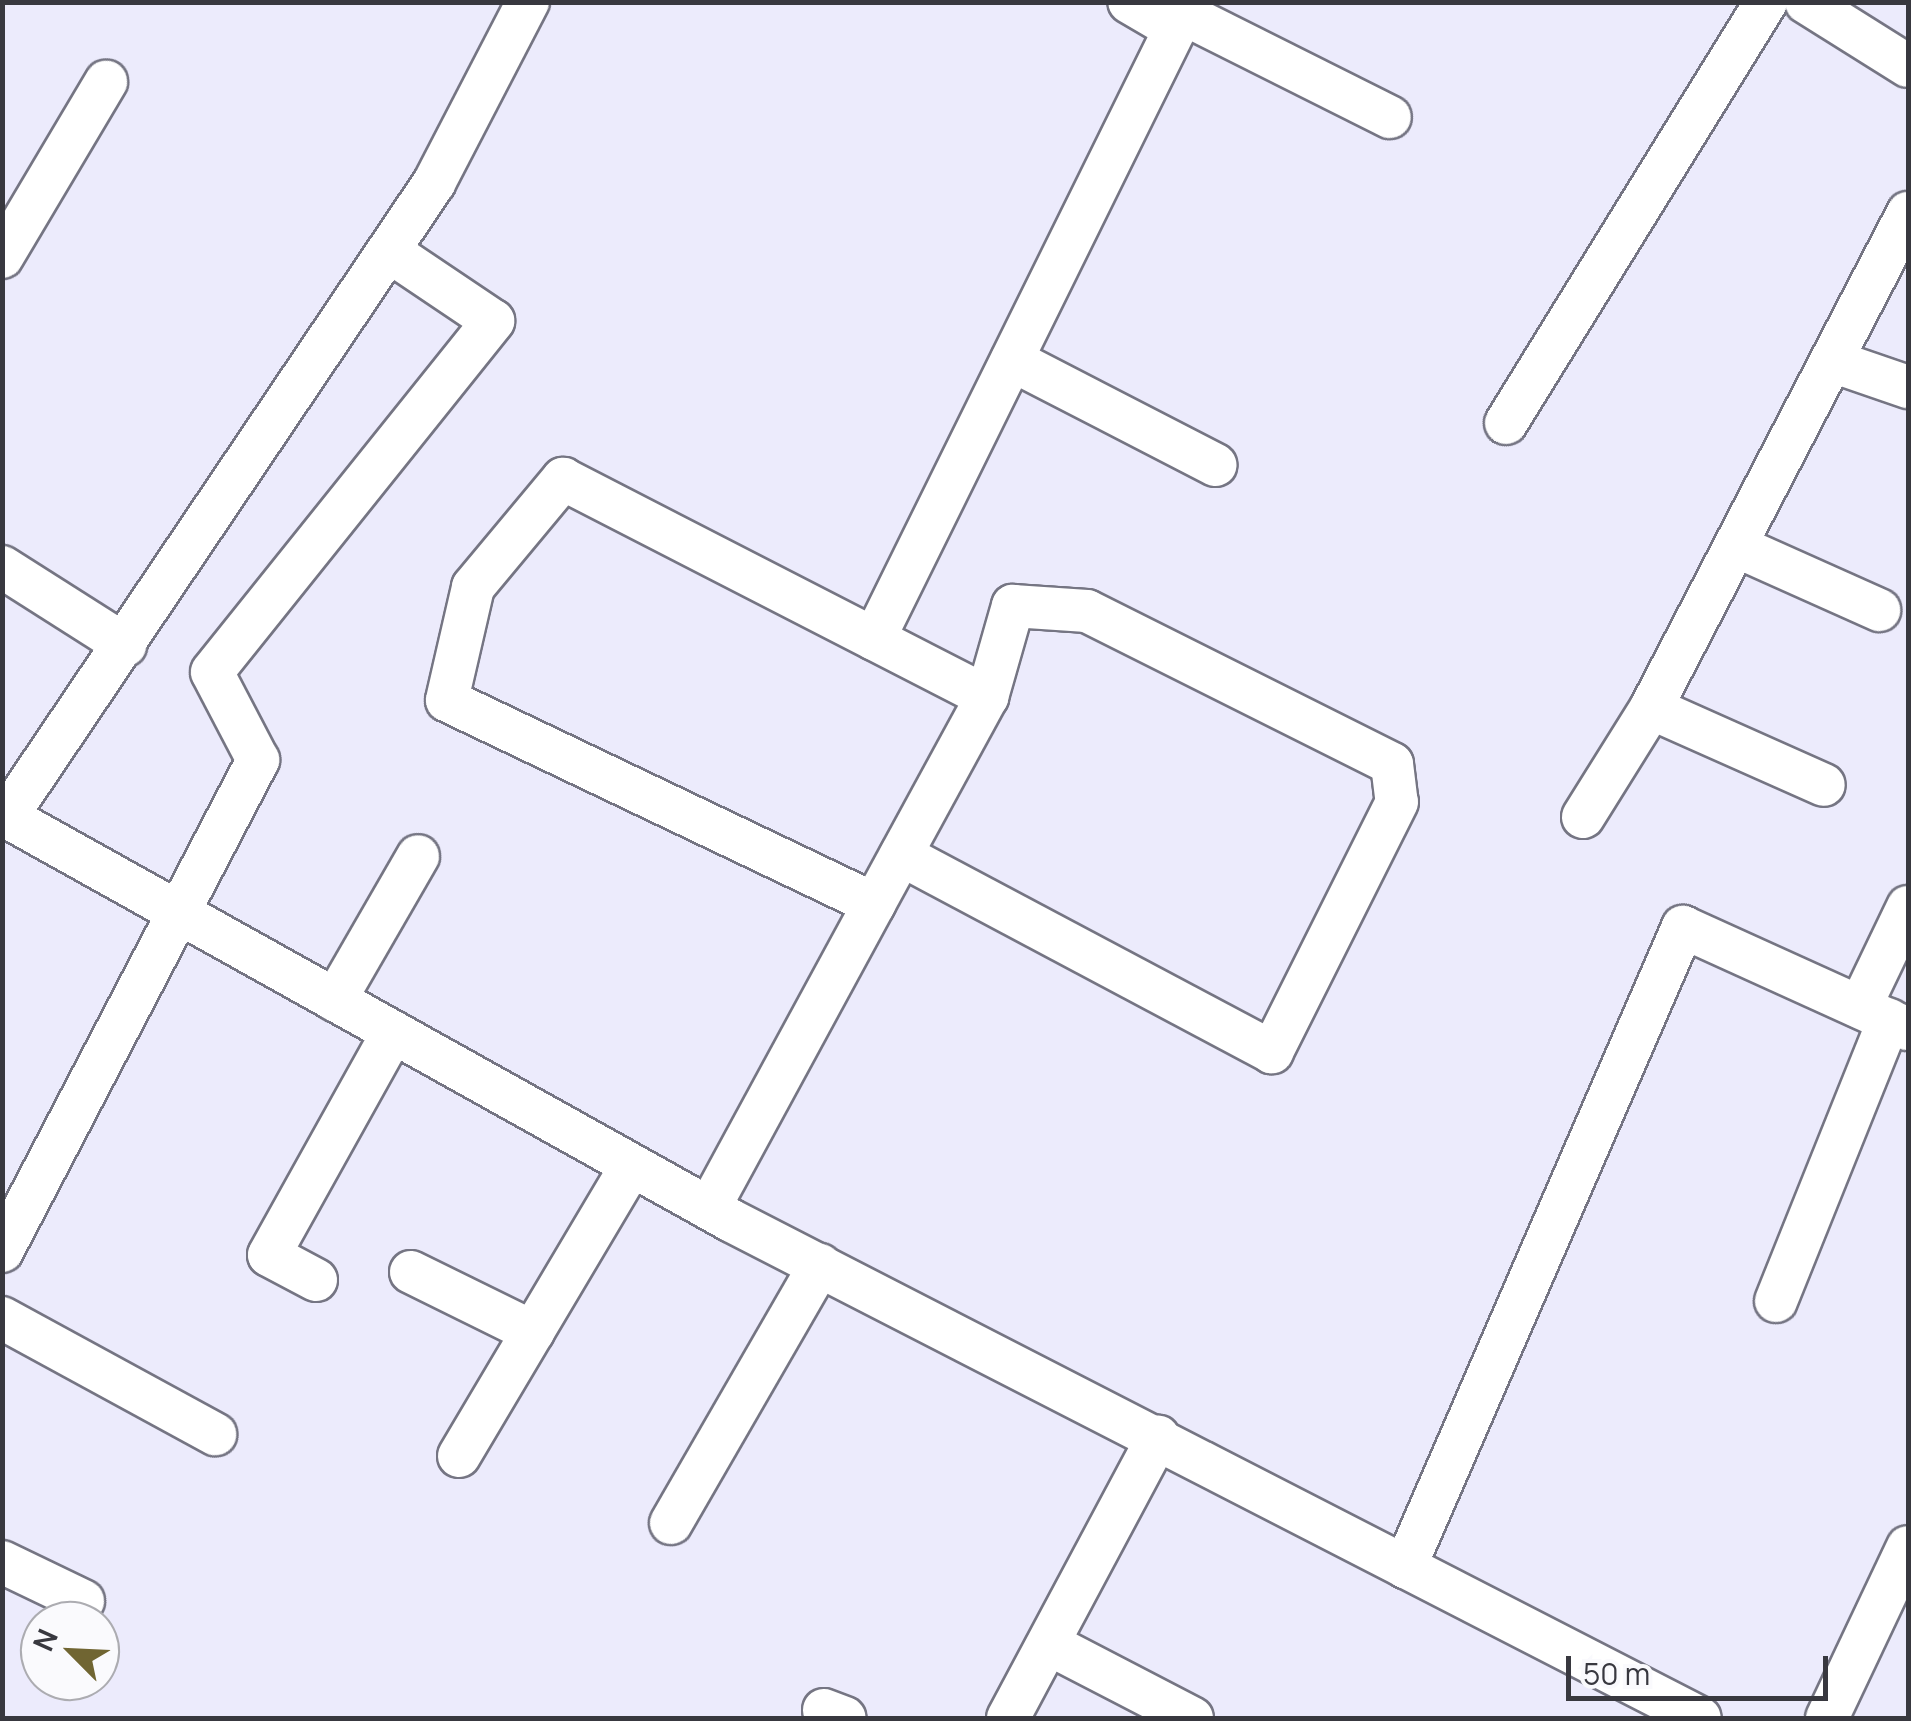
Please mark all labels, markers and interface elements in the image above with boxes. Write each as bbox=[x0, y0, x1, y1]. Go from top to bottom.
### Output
north arrow bbox=[20, 1601, 120, 1701]
text: N bbox=[23, 1623, 66, 1657]
scale bar bbox=[1571, 1636, 1834, 1698]
text: 50 m bbox=[1583, 1653, 1650, 1694]

